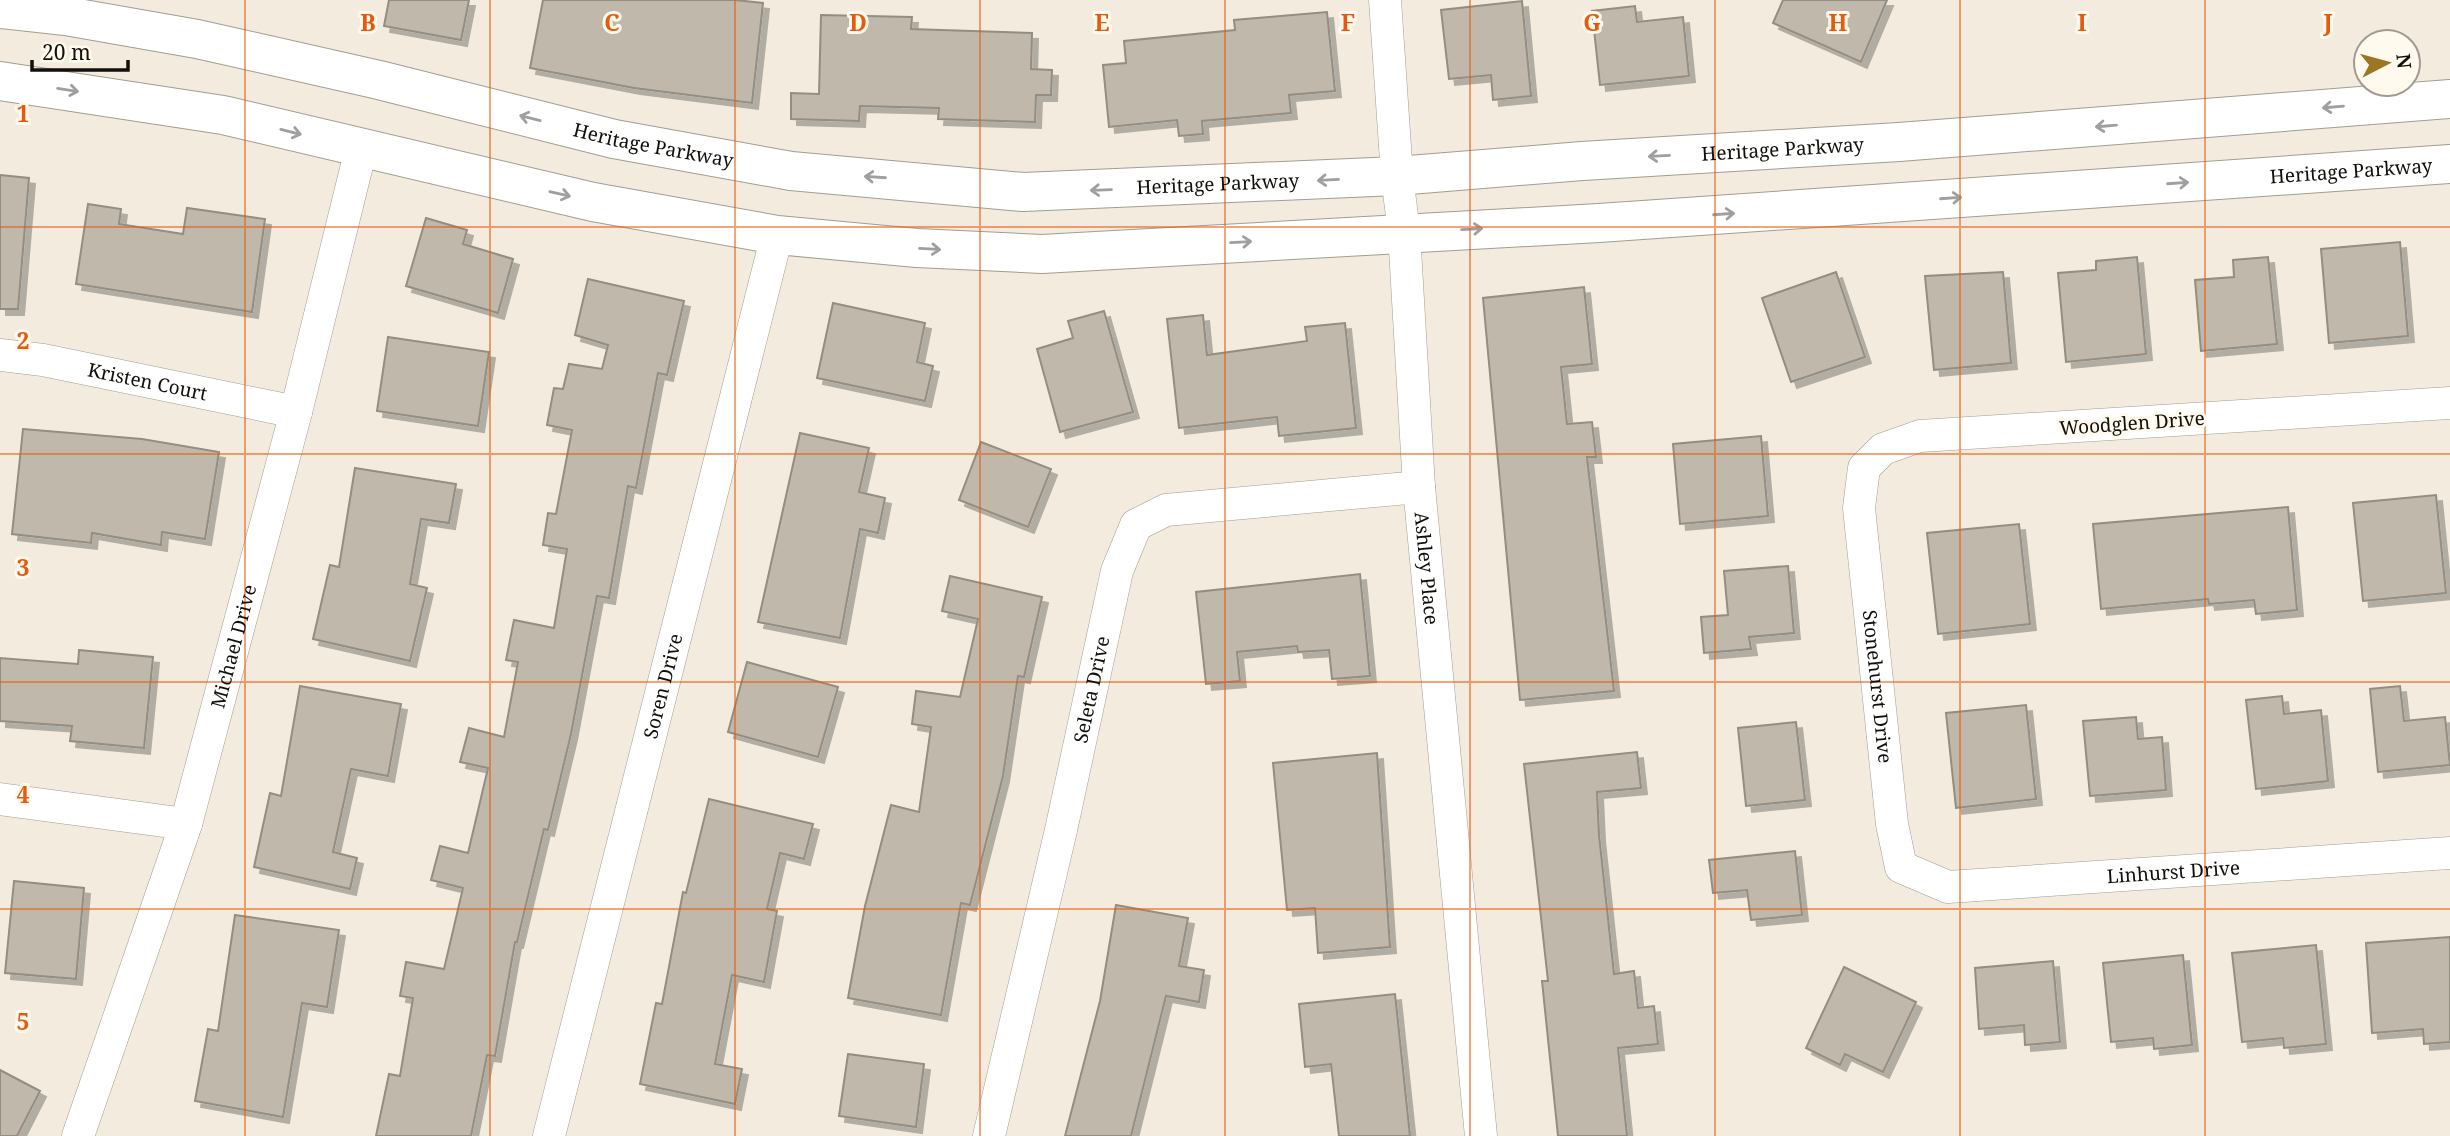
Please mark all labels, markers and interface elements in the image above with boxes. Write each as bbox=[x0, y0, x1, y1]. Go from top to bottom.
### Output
text: B bbox=[360, 6, 376, 38]
text: C bbox=[604, 6, 620, 38]
text: D bbox=[849, 6, 867, 38]
text: E bbox=[1094, 6, 1110, 38]
text: F bbox=[1341, 6, 1355, 38]
text: G bbox=[1583, 6, 1601, 38]
text: H bbox=[1829, 6, 1848, 38]
text: I bbox=[2077, 6, 2087, 38]
text: J bbox=[2322, 6, 2333, 38]
scale bar bbox=[32, 28, 128, 72]
north arrow bbox=[2352, 28, 2422, 98]
text: 20 m bbox=[42, 38, 91, 66]
text: N bbox=[2390, 52, 2418, 70]
one-way arrow bbox=[56, 84, 79, 97]
text: 1 bbox=[17, 97, 30, 129]
one-way arrow bbox=[2322, 101, 2345, 114]
one-way arrow bbox=[519, 111, 542, 124]
street label: Heritage Parkway bbox=[570, 116, 736, 173]
one-way arrow bbox=[2095, 120, 2118, 133]
one-way arrow bbox=[279, 126, 302, 139]
street label: Heritage Parkway bbox=[1701, 131, 1865, 167]
one-way arrow bbox=[1649, 150, 1671, 163]
street label: Heritage Parkway bbox=[2269, 152, 2433, 189]
street label: Heritage Parkway bbox=[1136, 167, 1300, 200]
one-way arrow bbox=[864, 170, 886, 183]
one-way arrow bbox=[1317, 173, 1340, 186]
one-way arrow bbox=[2166, 176, 2189, 189]
one-way arrow bbox=[1090, 183, 1113, 196]
one-way arrow bbox=[549, 188, 571, 201]
one-way arrow bbox=[1939, 191, 1962, 204]
one-way arrow bbox=[1712, 207, 1735, 220]
one-way arrow bbox=[1461, 222, 1484, 235]
one-way arrow bbox=[1229, 235, 1252, 248]
one-way arrow bbox=[919, 242, 942, 255]
text: 2 bbox=[17, 324, 30, 356]
street label: Kristen Court bbox=[85, 357, 210, 406]
street label: Woodglen Drive bbox=[2058, 405, 2206, 441]
street label: Ashley Place bbox=[1408, 511, 1445, 626]
text: 3 bbox=[17, 551, 30, 583]
street label: Michael Drive bbox=[204, 582, 262, 711]
street label: Stonehurst Drive bbox=[1857, 609, 1899, 764]
street label: Soren Drive bbox=[637, 631, 689, 742]
street label: Seleta Drive bbox=[1067, 634, 1116, 746]
text: 4 bbox=[17, 778, 30, 810]
street label: Linhurst Drive bbox=[2106, 854, 2241, 889]
text: 5 bbox=[17, 1005, 30, 1037]

